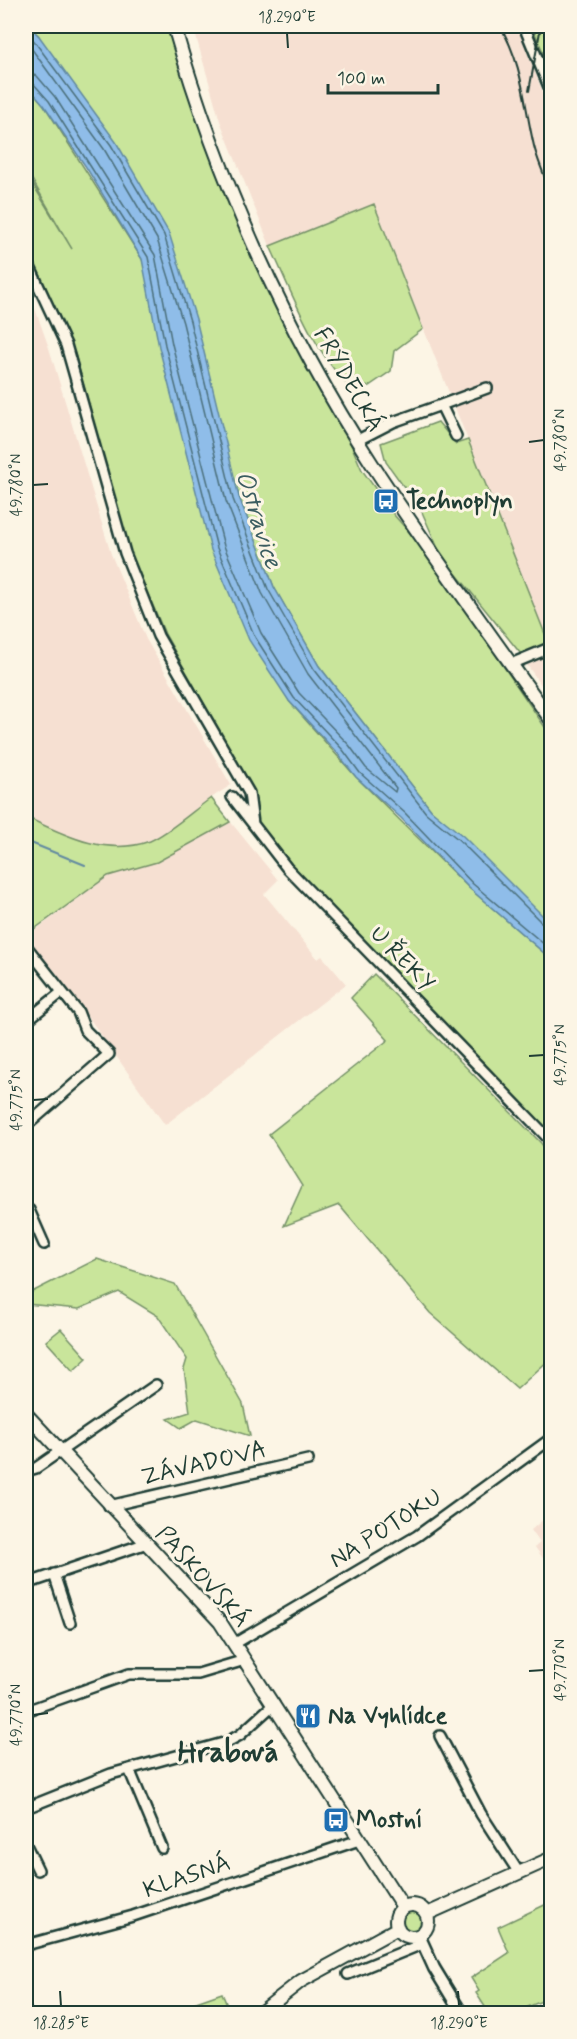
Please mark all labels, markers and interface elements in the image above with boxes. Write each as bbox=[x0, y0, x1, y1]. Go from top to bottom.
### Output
text: 18.290°E bbox=[258, 8, 316, 28]
scale bar bbox=[328, 57, 438, 95]
text: 100 m bbox=[337, 67, 385, 91]
street label: FRÝDECKÁ bbox=[306, 322, 391, 438]
text: 49.780°N bbox=[551, 409, 571, 471]
text: 49.780°N bbox=[7, 454, 27, 516]
water label: Ostravice bbox=[226, 467, 290, 574]
bus stop icon: Technoplyn bbox=[371, 486, 401, 516]
place label: Technoplyn bbox=[406, 486, 513, 517]
street label: U ŘEKY bbox=[363, 919, 441, 999]
text: 49.775°N bbox=[551, 1024, 571, 1086]
text: 49.775°N bbox=[7, 1069, 27, 1131]
street label: ZÁVADOVA bbox=[138, 1434, 270, 1493]
street label: NA POTOKU bbox=[324, 1482, 448, 1576]
street label: PASKOVSKÁ bbox=[148, 1519, 257, 1635]
text: 49.770°N bbox=[551, 1639, 571, 1701]
text: 49.770°N bbox=[7, 1684, 27, 1746]
restaurant icon: Na Vyhlídce bbox=[293, 1701, 323, 1731]
place label: Na Vyhlídce bbox=[328, 1701, 448, 1732]
district label: Hrabová bbox=[177, 1733, 279, 1772]
bus stop icon: Mostní bbox=[321, 1805, 351, 1835]
place label: Mostní bbox=[356, 1805, 423, 1836]
street label: KLASNÁ bbox=[139, 1847, 235, 1906]
text: 18.285°E bbox=[33, 2014, 89, 2034]
text: 18.290°E bbox=[430, 2014, 488, 2034]

